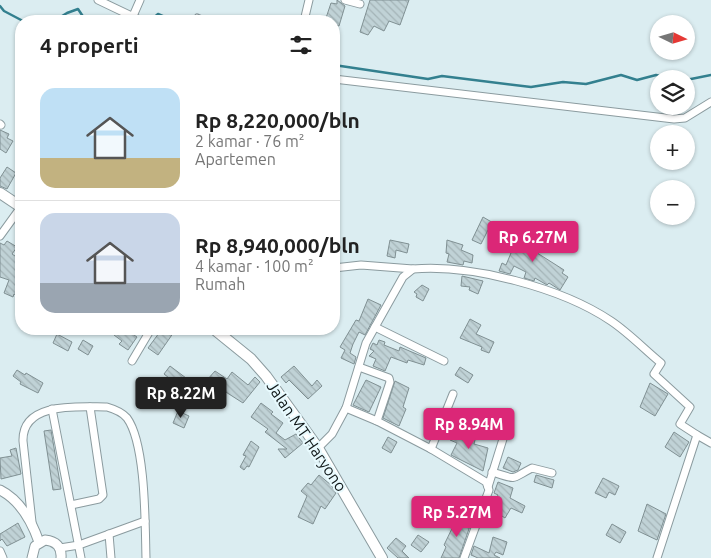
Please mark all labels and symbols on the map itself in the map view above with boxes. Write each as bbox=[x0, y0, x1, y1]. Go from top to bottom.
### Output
north arrow bbox=[650, 15, 695, 60]
pin: Rp 6.27M bbox=[481, 220, 585, 263]
pin: Rp 8.22M bbox=[129, 376, 233, 419]
street label: Jalan MT Haryono bbox=[263, 377, 351, 495]
pin: Rp 8.94M bbox=[417, 408, 521, 450]
pin: Rp 5.27M bbox=[405, 496, 509, 538]

